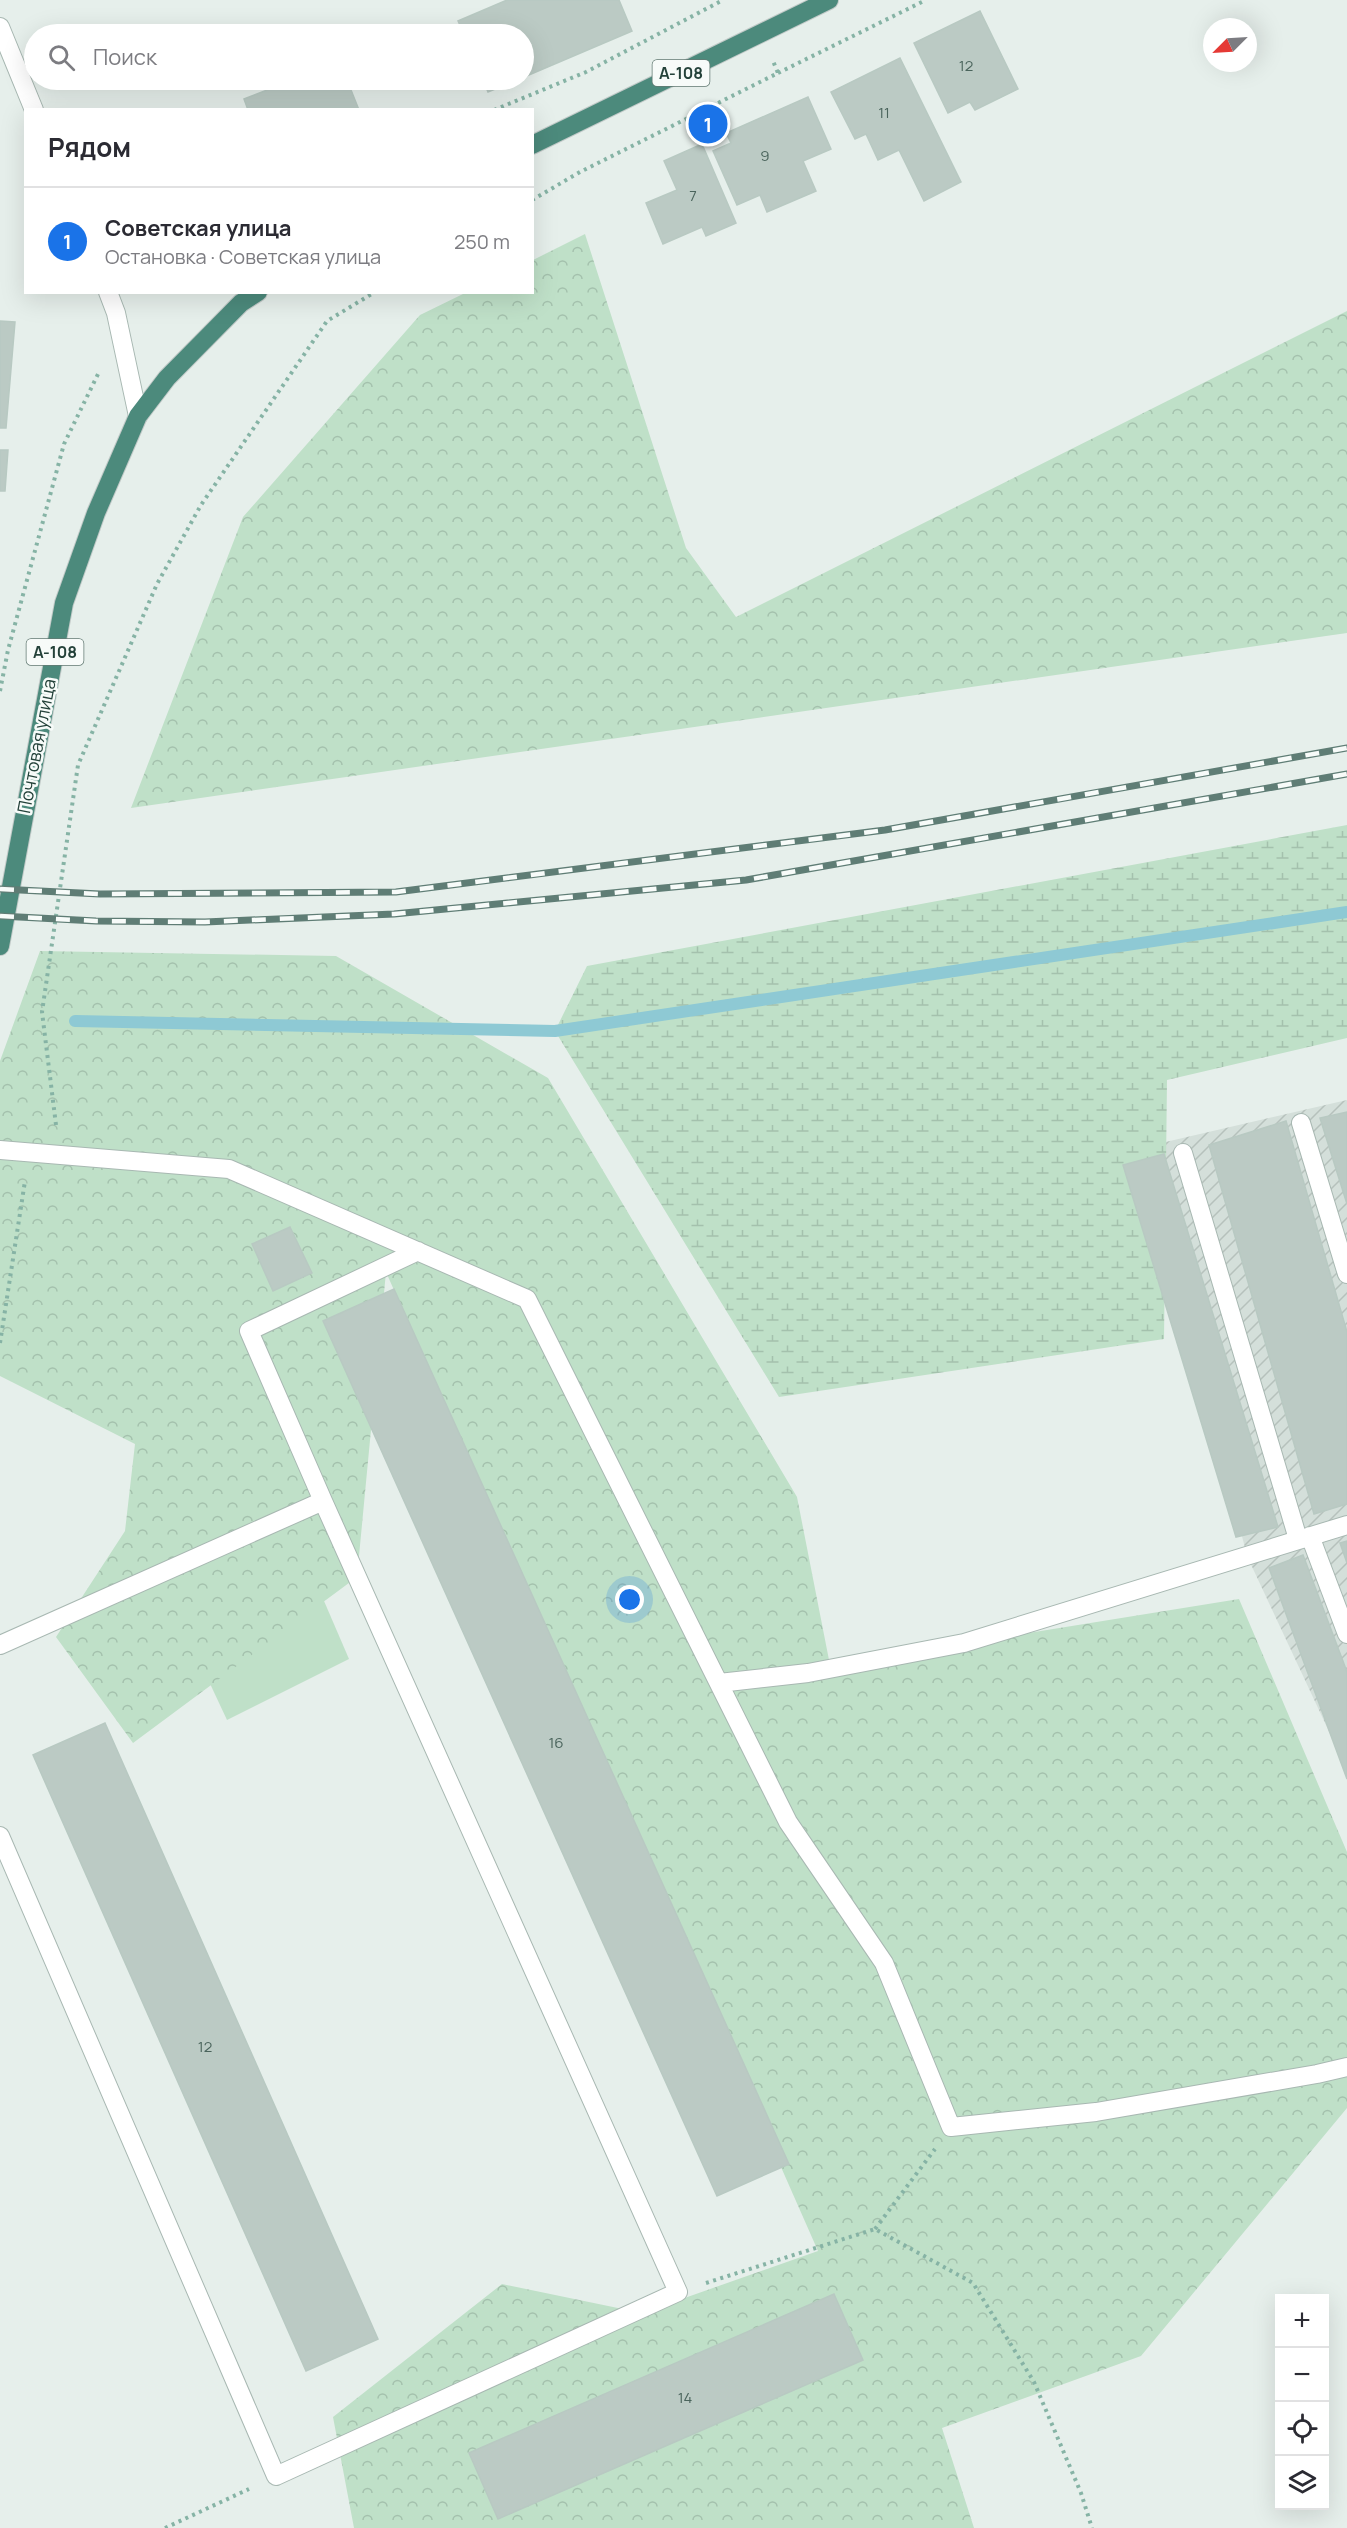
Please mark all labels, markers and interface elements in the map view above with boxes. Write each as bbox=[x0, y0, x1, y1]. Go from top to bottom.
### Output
north arrow bbox=[1203, 18, 1257, 72]
search box bbox=[24, 24, 534, 90]
icon: search bbox=[45, 41, 78, 74]
text: Поиск bbox=[93, 42, 157, 72]
house number: 12 bbox=[959, 55, 973, 76]
road number: А-108 bbox=[652, 60, 710, 86]
pin: 1 bbox=[688, 102, 728, 146]
house number: 11 bbox=[878, 102, 890, 123]
text: Рядом bbox=[48, 129, 131, 165]
house number: 9 bbox=[760, 145, 770, 166]
house number: 7 bbox=[689, 185, 697, 206]
text: Советская улица bbox=[105, 213, 291, 243]
text: 1 bbox=[63, 228, 72, 255]
text: 250 m bbox=[454, 228, 510, 255]
text: Остановка · Советская улица bbox=[105, 243, 381, 270]
road number: А-108 bbox=[26, 639, 84, 665]
street label: Почтовая улица bbox=[11, 677, 61, 815]
your location bbox=[615, 1585, 644, 1614]
house number: 16 bbox=[548, 1732, 564, 1753]
house number: 12 bbox=[198, 2036, 212, 2057]
map controls bbox=[1275, 2294, 1329, 2510]
button: + bbox=[1275, 2294, 1329, 2348]
button: − bbox=[1275, 2348, 1329, 2402]
house number: 14 bbox=[678, 2387, 692, 2408]
button: locate bbox=[1275, 2402, 1329, 2456]
button: layers bbox=[1275, 2456, 1329, 2510]

